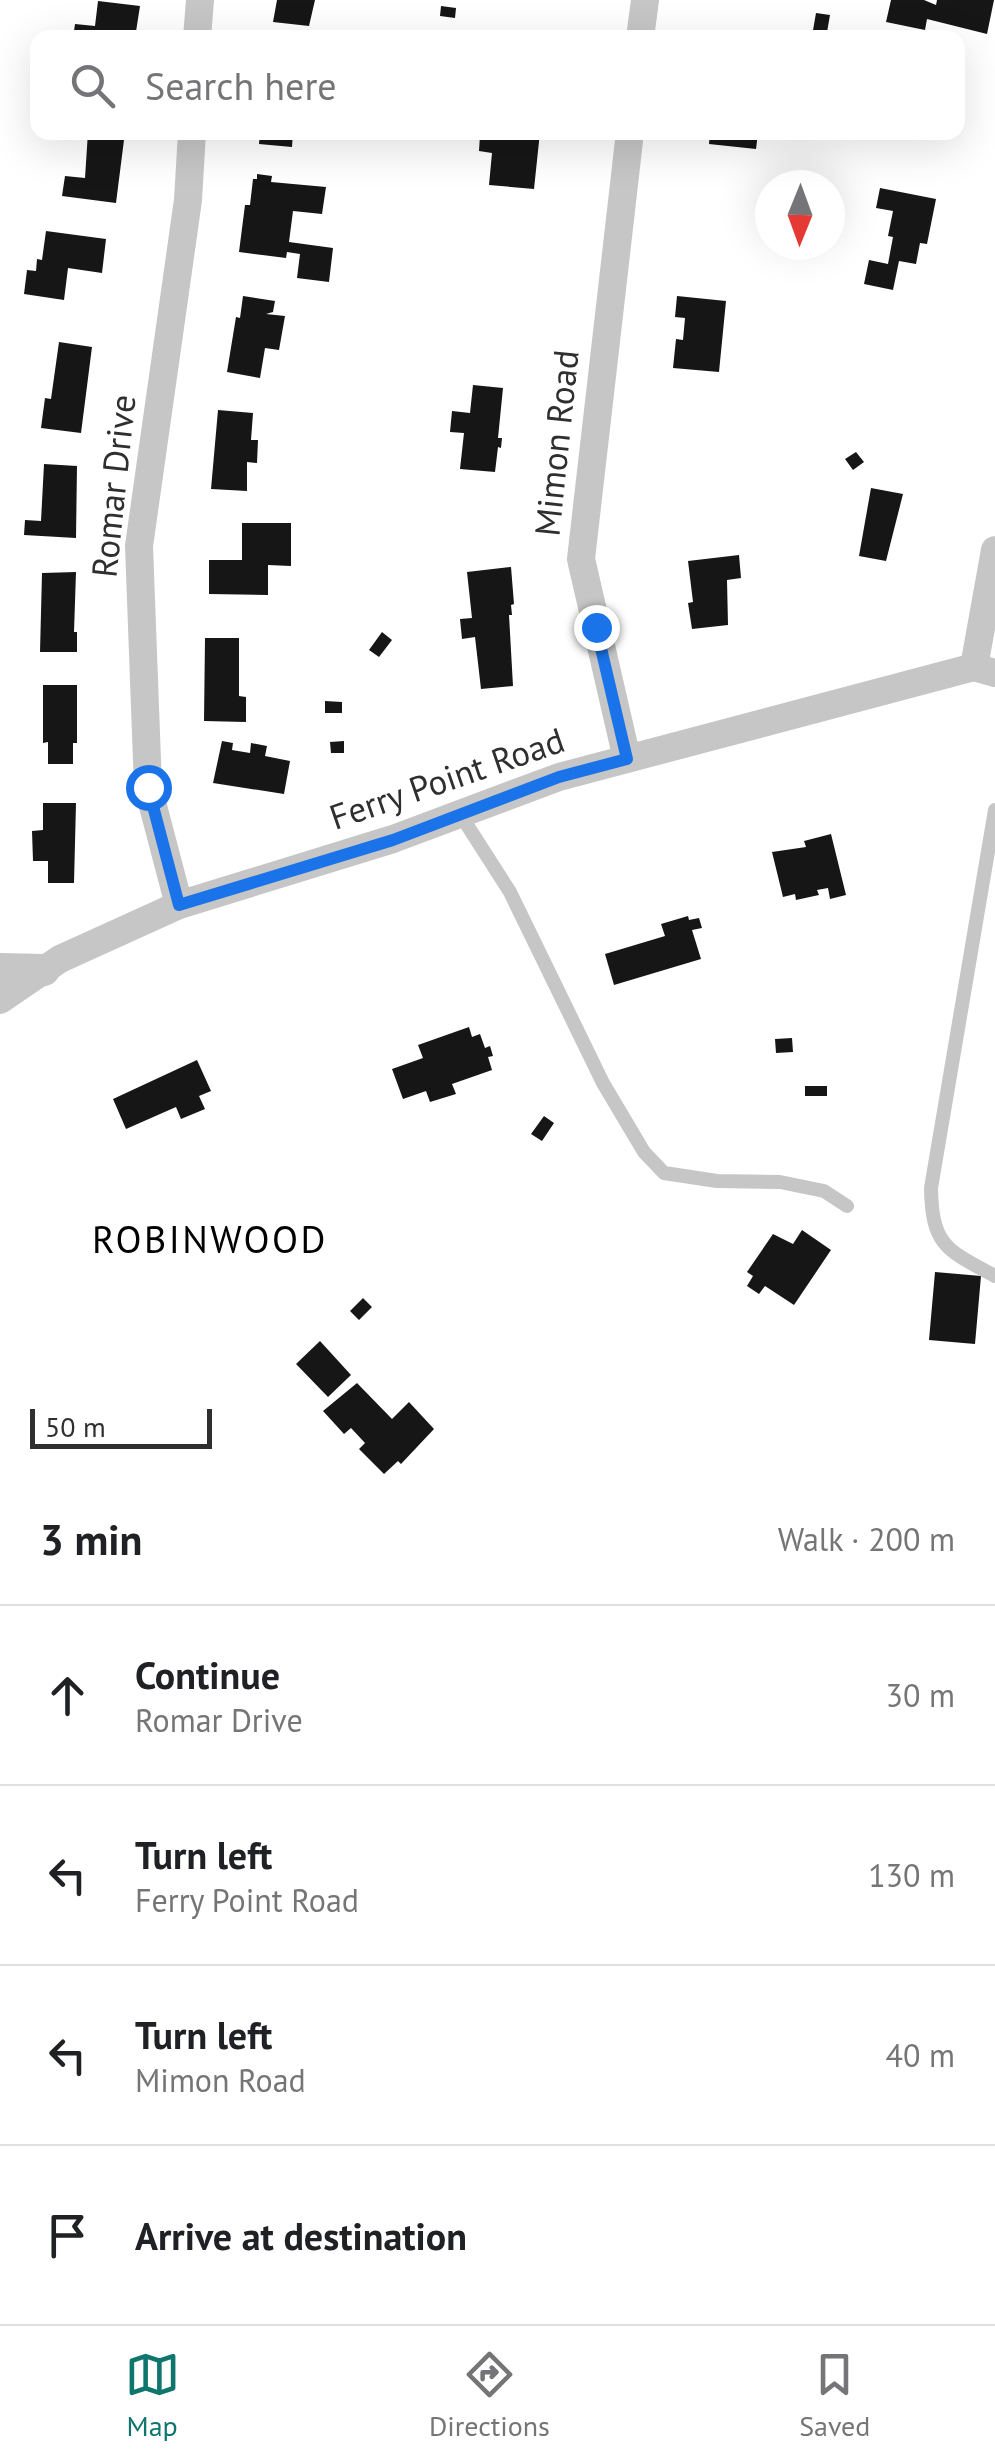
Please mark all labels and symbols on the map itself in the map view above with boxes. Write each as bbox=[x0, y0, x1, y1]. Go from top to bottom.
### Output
north arrow bbox=[755, 170, 845, 260]
street label: Mimon Road bbox=[523, 348, 589, 538]
street label: Romar Drive bbox=[81, 392, 145, 579]
route end bbox=[574, 605, 620, 651]
street label: Ferry Point Road bbox=[323, 716, 570, 840]
route start bbox=[126, 765, 172, 811]
district label: ROBINWOOD bbox=[92, 1214, 328, 1263]
scale bar bbox=[30, 1404, 212, 1448]

